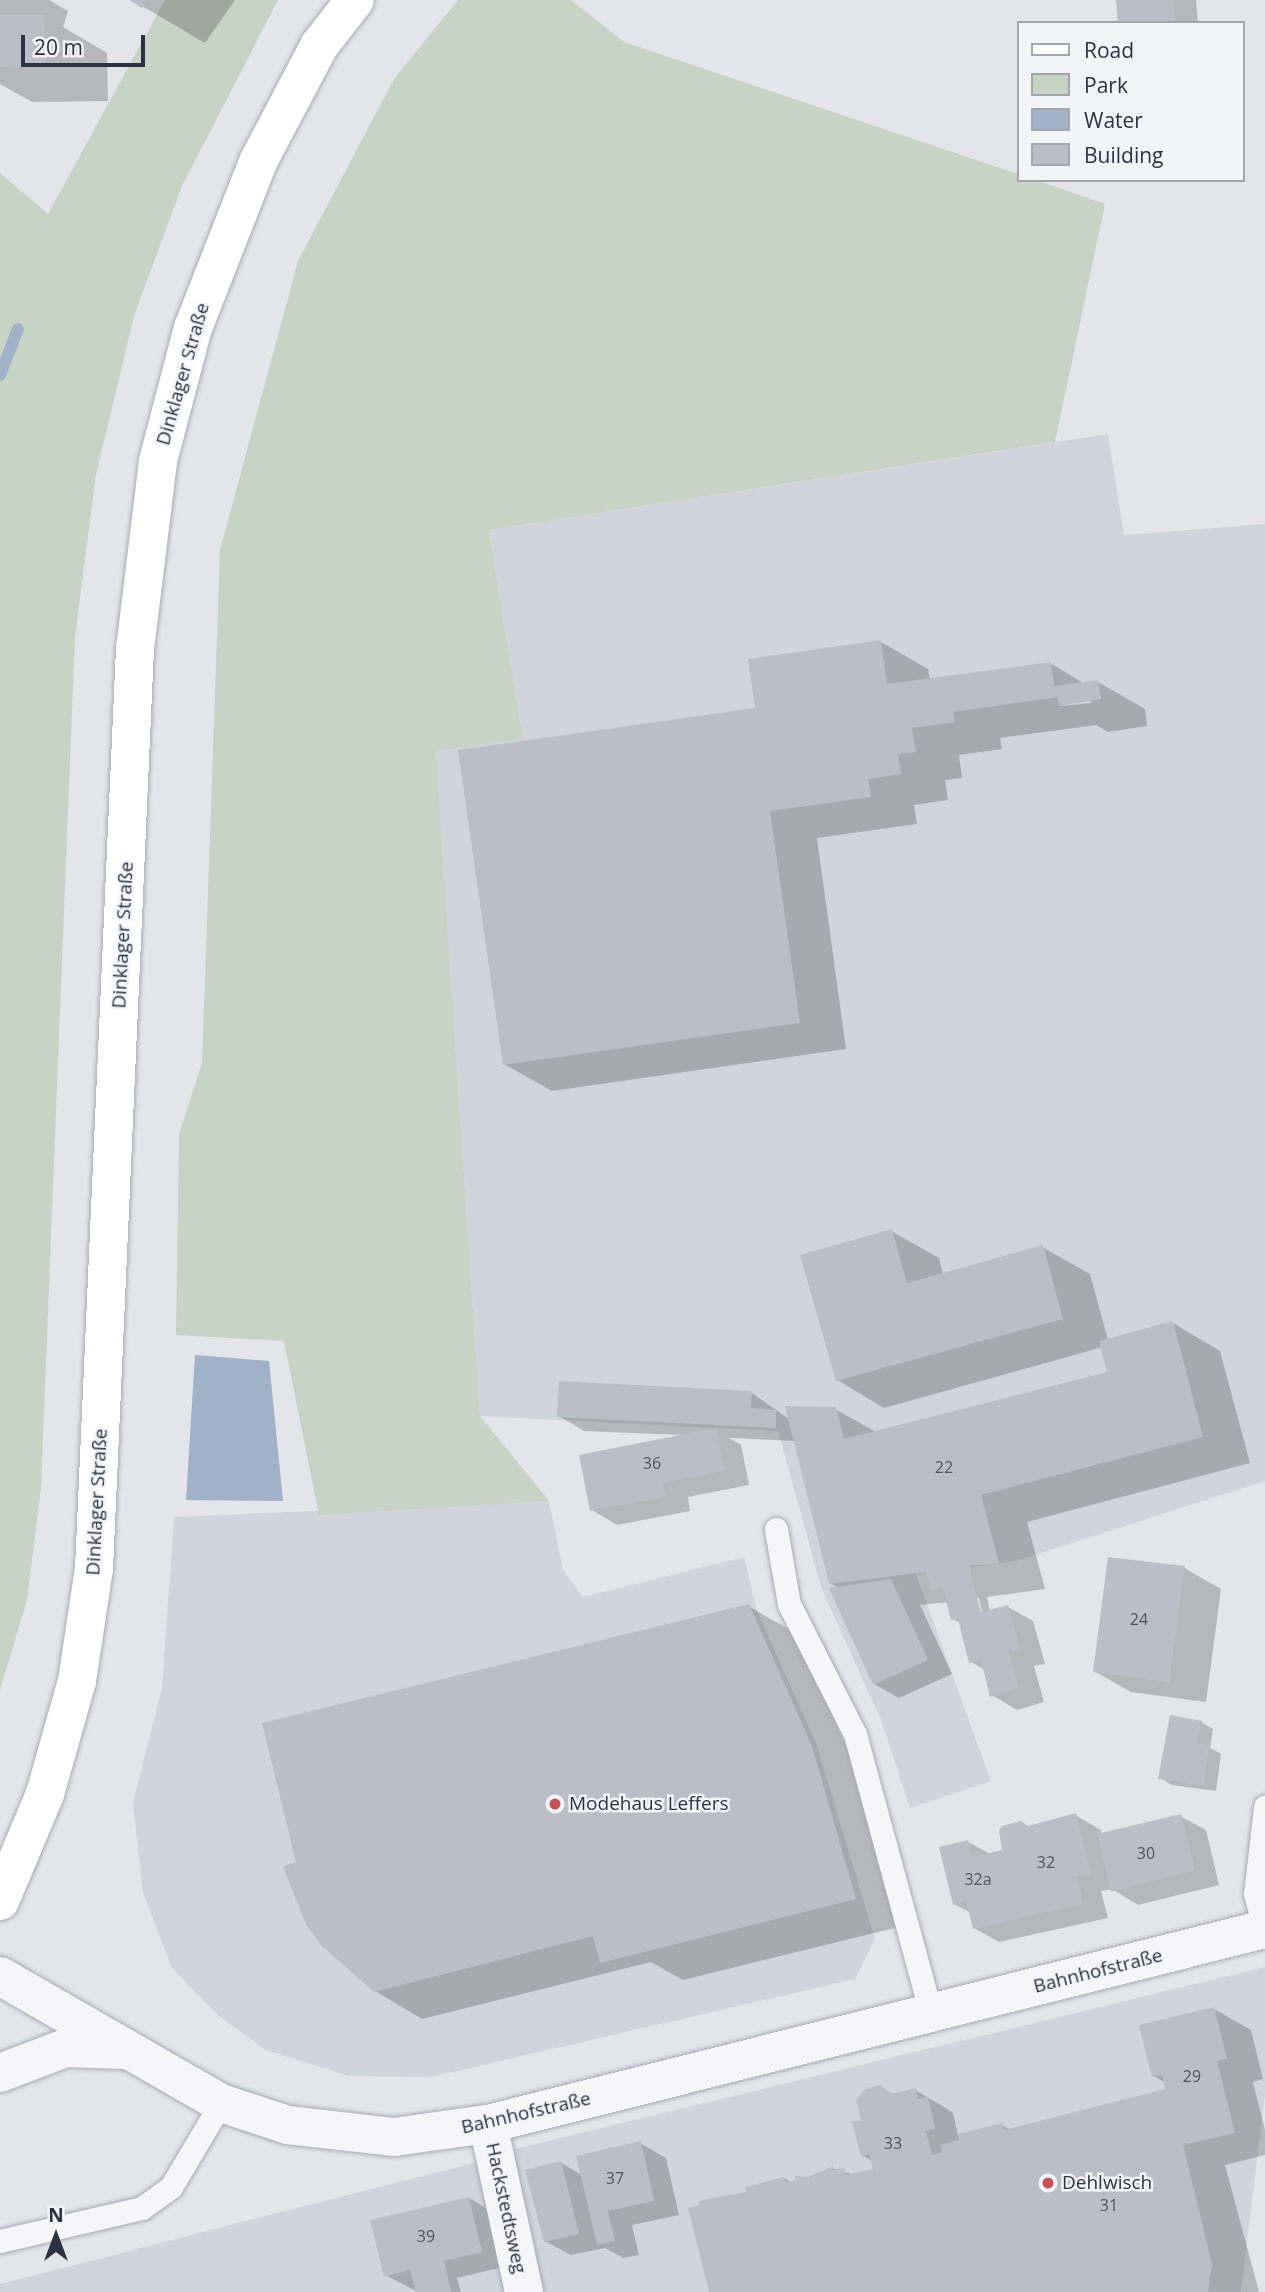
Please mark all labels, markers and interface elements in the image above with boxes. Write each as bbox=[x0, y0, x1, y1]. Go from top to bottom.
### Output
scale bar bbox=[24, 21, 149, 65]
legend bbox=[1016, 21, 1244, 182]
text: 20 m bbox=[34, 33, 83, 61]
text: Road bbox=[1084, 36, 1134, 64]
text: Park bbox=[1084, 71, 1128, 99]
text: Water bbox=[1084, 106, 1143, 134]
text: Building bbox=[1084, 141, 1163, 169]
street label: Dinklager Straße bbox=[152, 300, 214, 448]
street label: Dinklager Straße bbox=[108, 861, 138, 1009]
street label: Dinklager Straße bbox=[82, 1428, 112, 1576]
house number: 36 bbox=[643, 1453, 661, 1473]
house number: 22 bbox=[935, 1457, 953, 1477]
house number: 24 bbox=[1130, 1609, 1148, 1629]
place label: Modehaus Leffers bbox=[569, 1793, 729, 1815]
marker: Modehaus Leffers bbox=[547, 1796, 563, 1812]
house number: 30 bbox=[1137, 1843, 1155, 1863]
house number: 32 bbox=[1037, 1852, 1055, 1872]
house number: 32a bbox=[964, 1869, 992, 1889]
street label: Bahnhofstraße bbox=[1031, 1944, 1165, 1998]
house number: 29 bbox=[1183, 2066, 1201, 2086]
street label: Bahnhofstraße bbox=[459, 2087, 593, 2139]
house number: 33 bbox=[884, 2133, 902, 2153]
street label: Hackstedtsweg bbox=[481, 2140, 531, 2276]
house number: 37 bbox=[606, 2168, 624, 2188]
place label: Dehlwisch bbox=[1062, 2172, 1152, 2194]
marker: Dehlwisch bbox=[1040, 2175, 1056, 2191]
house number: 31 bbox=[1100, 2195, 1118, 2215]
north arrow bbox=[21, 2201, 91, 2271]
text: N bbox=[48, 2202, 64, 2228]
house number: 39 bbox=[417, 2226, 435, 2246]

